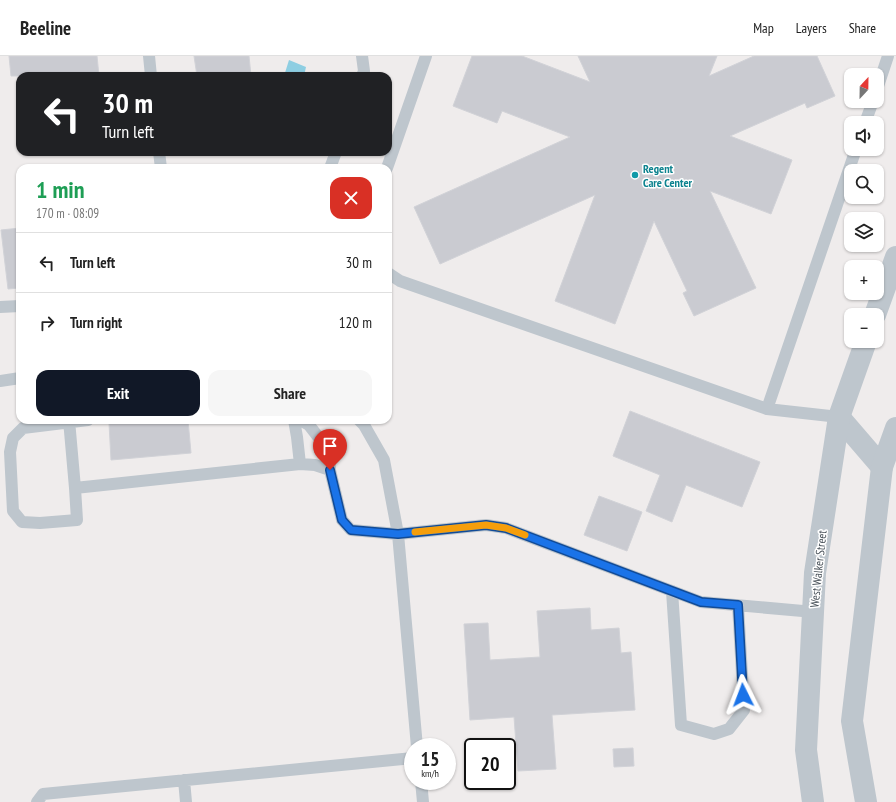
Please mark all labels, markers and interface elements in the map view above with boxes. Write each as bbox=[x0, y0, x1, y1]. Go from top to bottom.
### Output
text: Beeline bbox=[20, 16, 71, 40]
text: Map bbox=[753, 19, 774, 37]
text: Layers bbox=[796, 19, 827, 37]
text: Share bbox=[849, 19, 876, 37]
north arrow bbox=[844, 68, 884, 108]
map controls bbox=[844, 68, 884, 348]
text: 30 m bbox=[102, 84, 153, 121]
icon: left bbox=[36, 88, 88, 140]
button: sound bbox=[844, 116, 884, 156]
text: Turn left bbox=[102, 120, 154, 143]
place label: Regent Care Center bbox=[643, 161, 693, 190]
button: search bbox=[844, 164, 884, 204]
marker: Regent Care Center bbox=[630, 170, 640, 180]
text: 1 min bbox=[36, 174, 84, 205]
button: close bbox=[330, 177, 372, 219]
text: 170 m · 08:09 bbox=[36, 205, 99, 222]
button: layers bbox=[844, 212, 884, 252]
icon: left bbox=[36, 252, 58, 274]
text: Turn left bbox=[70, 253, 115, 272]
text: 30 m bbox=[346, 253, 372, 272]
button: + bbox=[844, 260, 884, 300]
button: − bbox=[844, 308, 884, 348]
icon: right bbox=[36, 312, 58, 334]
text: Turn right bbox=[70, 313, 122, 332]
text: 120 m bbox=[339, 313, 372, 332]
button: Exit bbox=[36, 370, 200, 416]
button: Share bbox=[208, 370, 372, 416]
pin bbox=[313, 429, 347, 470]
icon: arrive bbox=[319, 435, 341, 457]
street label: West Walker Street bbox=[806, 529, 830, 608]
position arrow bbox=[722, 674, 764, 716]
speed limit sign: 20 bbox=[464, 738, 516, 790]
text: 15 bbox=[420, 746, 440, 772]
text: km/h bbox=[421, 767, 439, 780]

